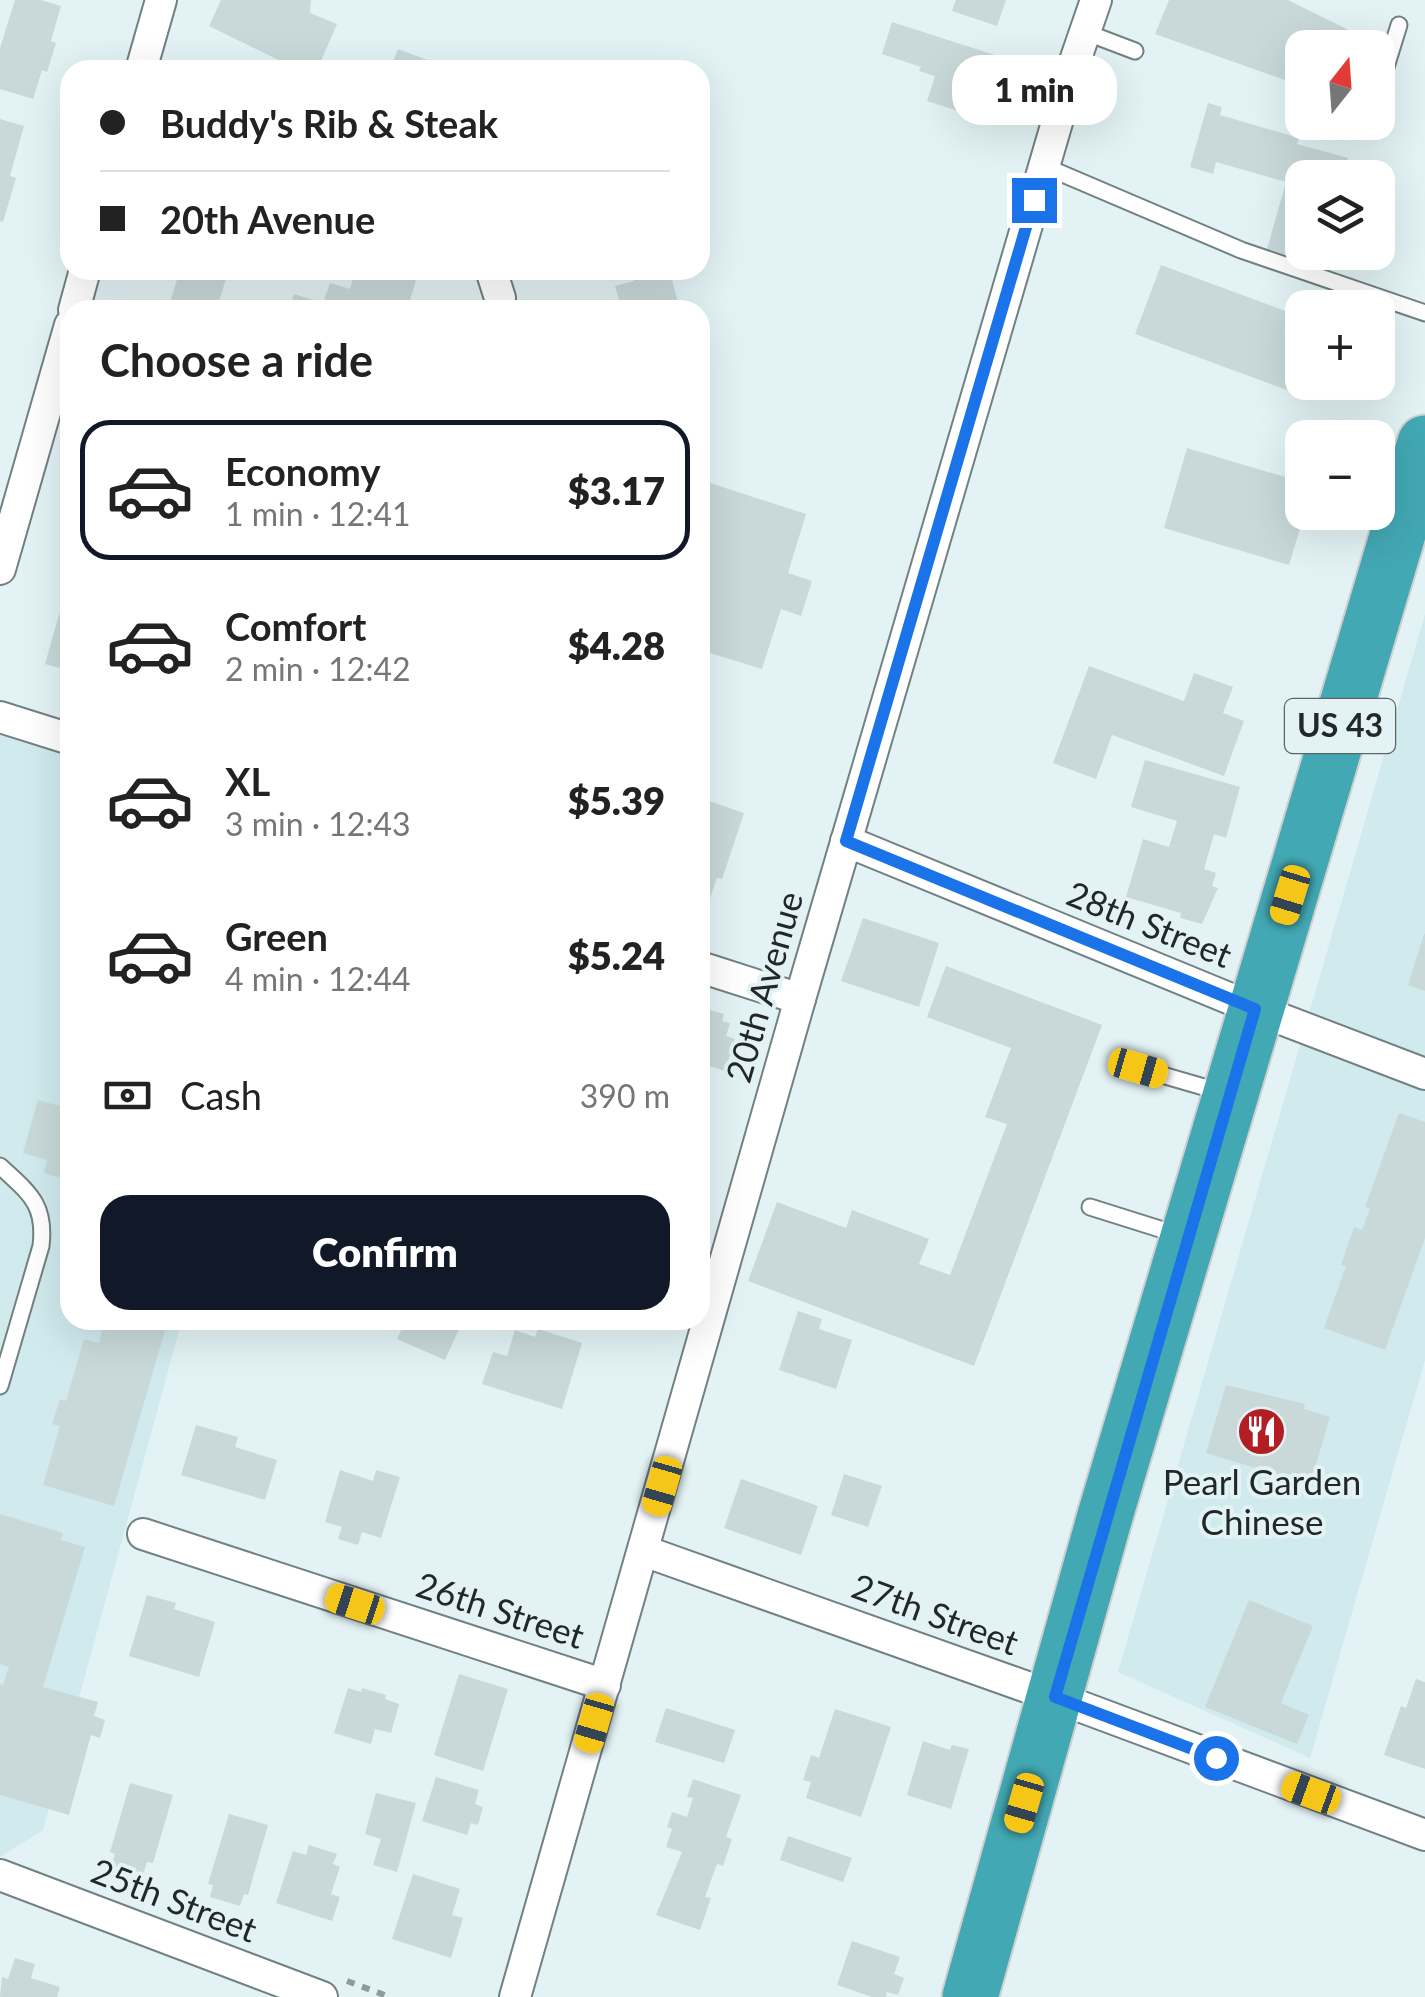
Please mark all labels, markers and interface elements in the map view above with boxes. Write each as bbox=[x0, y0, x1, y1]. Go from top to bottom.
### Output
north arrow bbox=[1285, 30, 1395, 140]
map controls bbox=[1285, 30, 1395, 530]
callout: 1 min bbox=[952, 55, 1116, 125]
text: 1 min bbox=[995, 70, 1074, 109]
text: Buddy's Rib & Steak bbox=[160, 100, 498, 146]
button: layers bbox=[1285, 160, 1395, 270]
route end bbox=[1012, 178, 1057, 223]
text: 20th Avenue bbox=[160, 196, 375, 242]
button: + bbox=[1285, 290, 1395, 400]
text: Choose a ride bbox=[100, 333, 373, 387]
button: − bbox=[1285, 420, 1395, 530]
icon: car bbox=[105, 445, 195, 535]
text: Economy bbox=[225, 448, 380, 494]
text: $3.17 bbox=[568, 467, 665, 513]
text: 1 min · 12:41 bbox=[225, 494, 411, 533]
icon: car bbox=[105, 600, 195, 690]
text: Comfort bbox=[225, 603, 366, 649]
text: $4.28 bbox=[568, 622, 665, 668]
text: 2 min · 12:42 bbox=[225, 649, 411, 688]
road number: US 43 bbox=[1285, 699, 1395, 753]
icon: car bbox=[105, 755, 195, 845]
text: XL bbox=[225, 758, 270, 804]
text: $5.39 bbox=[568, 777, 665, 823]
text: 3 min · 12:43 bbox=[225, 804, 411, 843]
car bbox=[1267, 862, 1313, 928]
street label: 28th Street bbox=[1061, 871, 1239, 975]
street label: 20th Avenue bbox=[716, 886, 810, 1087]
icon: car bbox=[105, 910, 195, 1000]
text: Green bbox=[225, 913, 328, 959]
text: $5.24 bbox=[568, 932, 665, 978]
text: 4 min · 12:44 bbox=[225, 959, 411, 998]
car bbox=[1105, 1045, 1171, 1091]
icon: cash bbox=[100, 1068, 155, 1123]
text: Cash bbox=[180, 1072, 262, 1118]
text: 390 m bbox=[580, 1076, 670, 1115]
button: Confirm bbox=[100, 1195, 670, 1310]
restaurant icon: Pearl Garden Chinese bbox=[1236, 1405, 1288, 1457]
car bbox=[639, 1453, 685, 1519]
place label: Pearl Garden Chinese bbox=[1163, 1460, 1361, 1542]
street label: 26th Street bbox=[411, 1562, 590, 1656]
street label: 27th Street bbox=[847, 1564, 1025, 1663]
car bbox=[322, 1580, 388, 1628]
car bbox=[571, 1690, 617, 1756]
route start bbox=[1194, 1736, 1239, 1781]
car bbox=[1278, 1769, 1344, 1817]
car bbox=[1001, 1770, 1047, 1836]
street label: 25th Street bbox=[86, 1848, 264, 1950]

